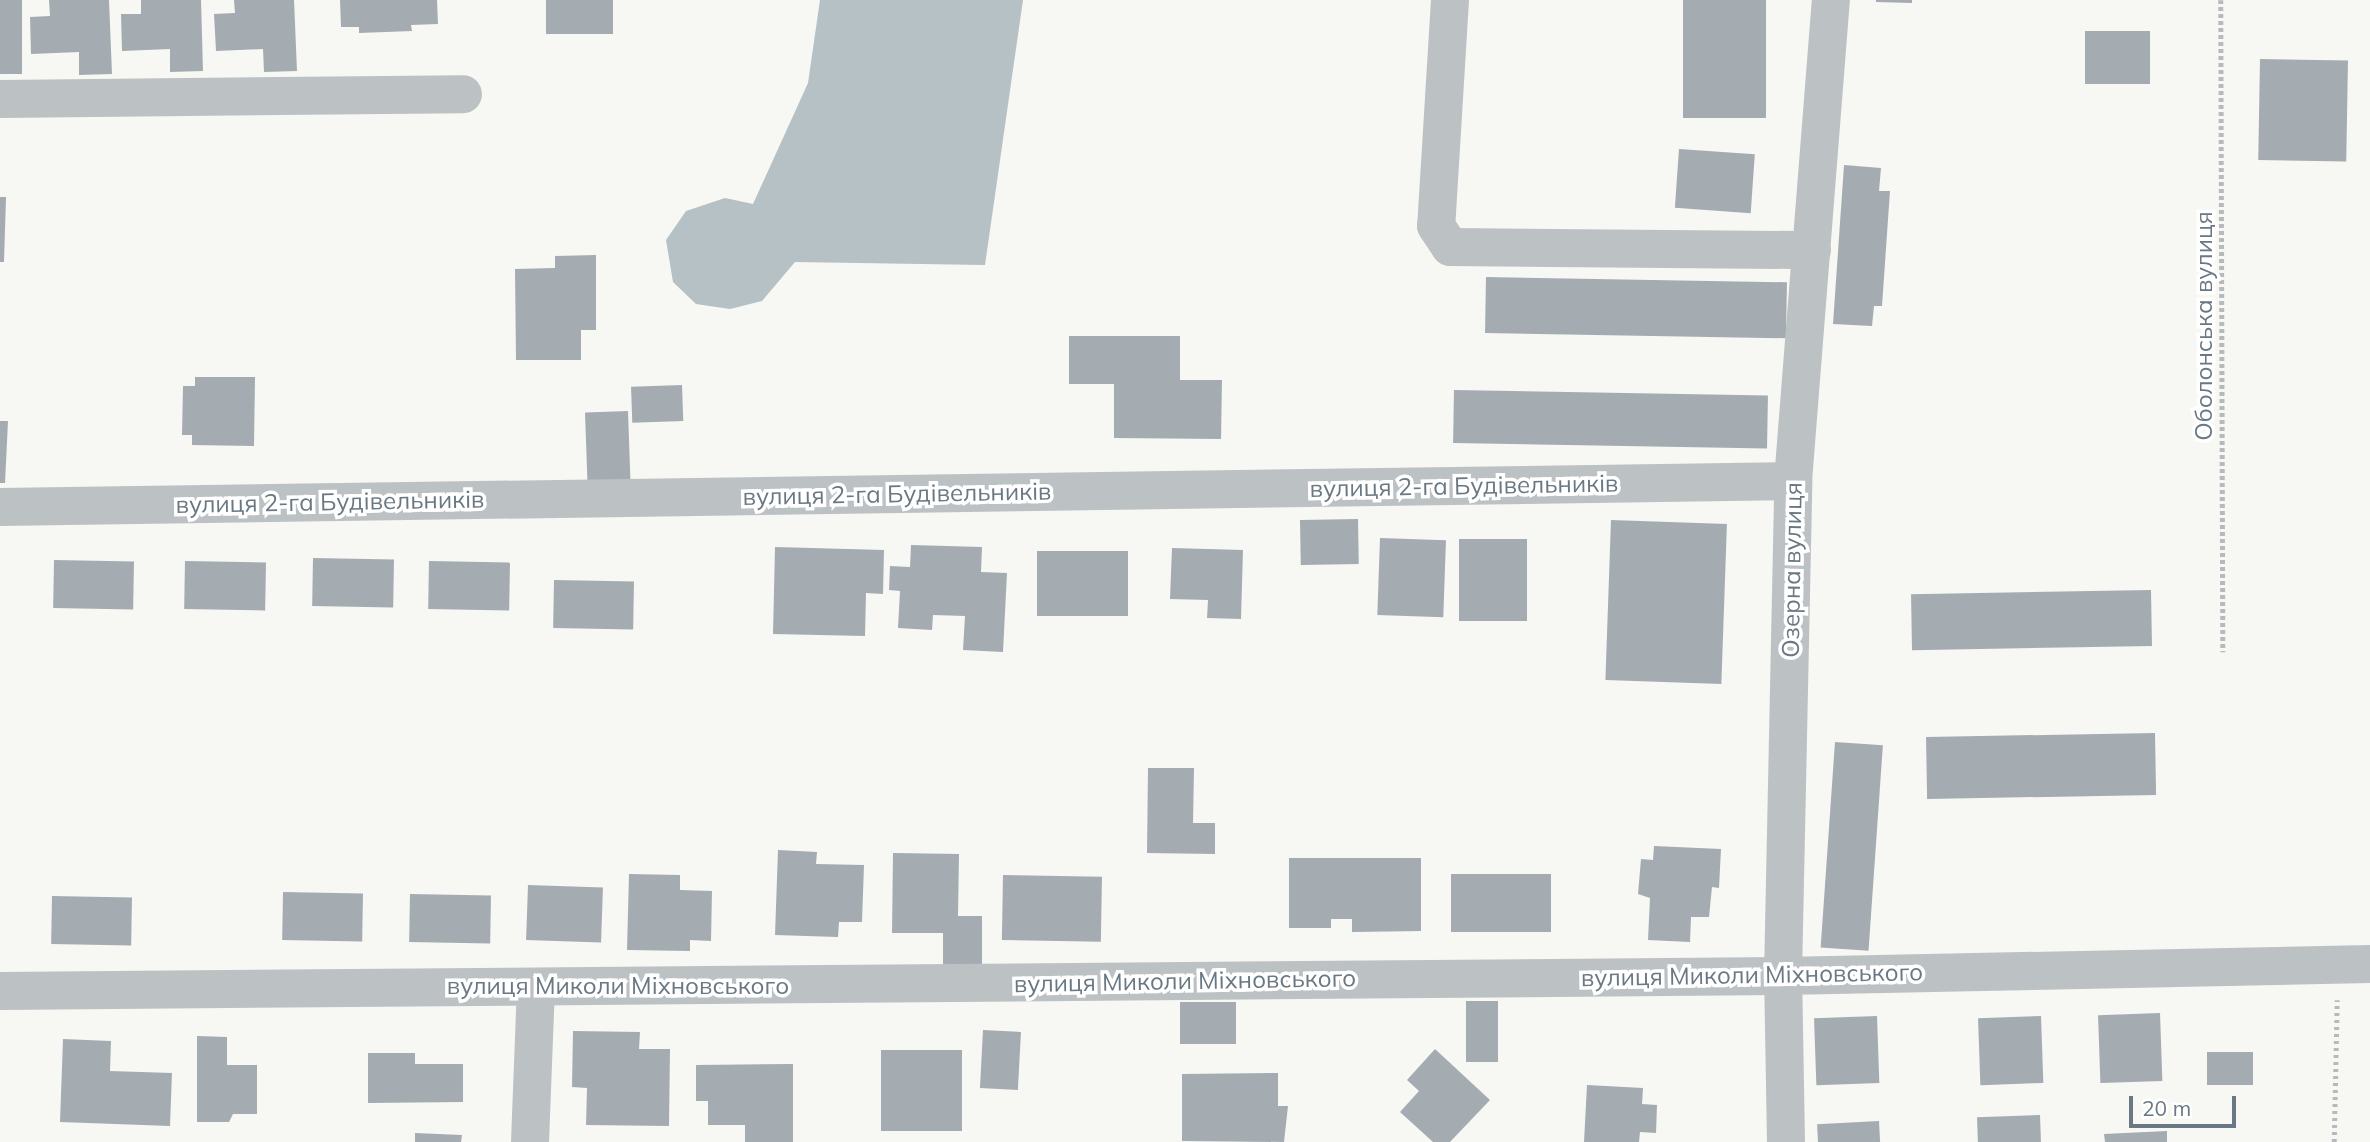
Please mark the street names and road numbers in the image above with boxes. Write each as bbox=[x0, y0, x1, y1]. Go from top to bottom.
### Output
street label: Оболонська вулиця bbox=[2190, 211, 2218, 441]
street label: вулиця 2-га Будівельників bbox=[1309, 469, 1619, 503]
street label: вулиця 2-га Будівельників bbox=[742, 477, 1052, 511]
street label: Озерна вулиця bbox=[1776, 482, 1808, 658]
street label: вулиця 2-га Будівельників bbox=[175, 485, 485, 519]
street label: вулиця Миколи Міхновського bbox=[1581, 958, 1923, 992]
street label: вулиця Миколи Міхновського bbox=[1014, 964, 1356, 998]
street label: вулиця Миколи Міхновського bbox=[447, 972, 789, 1000]

